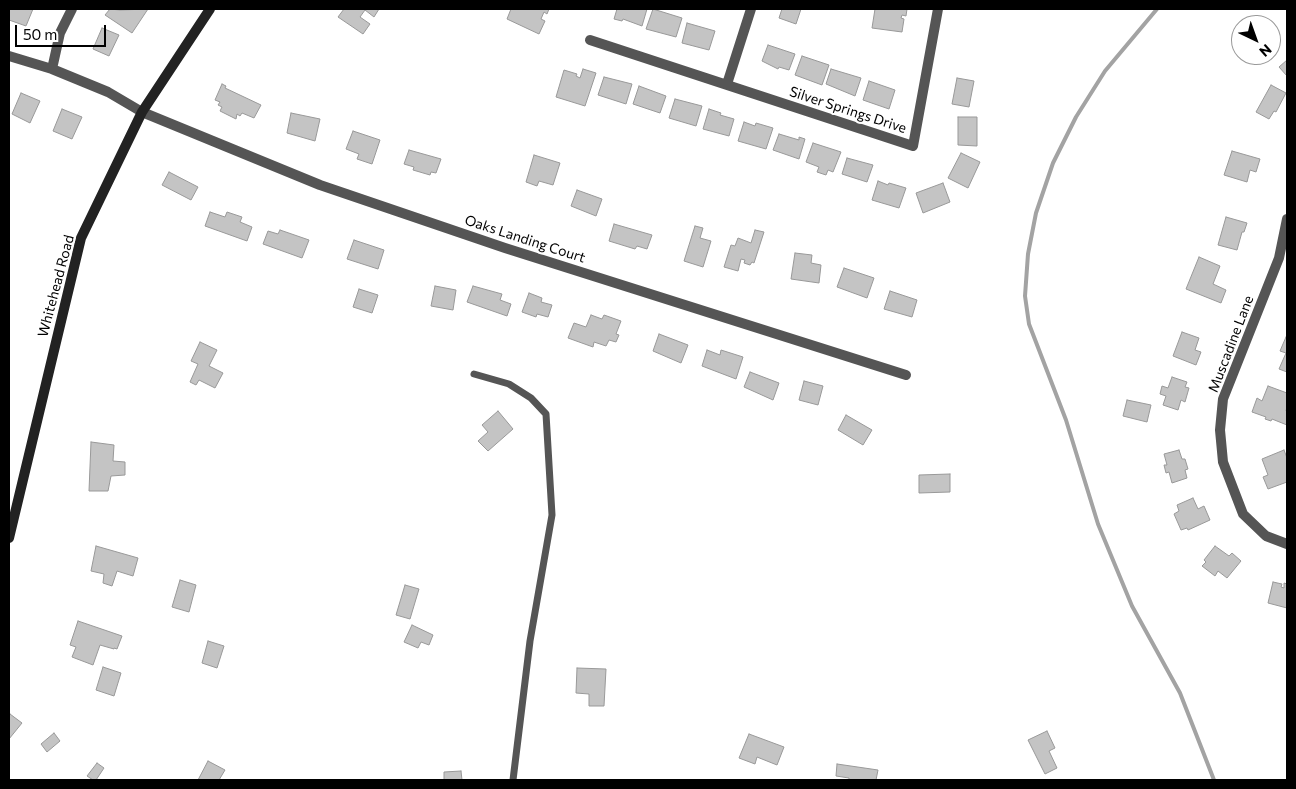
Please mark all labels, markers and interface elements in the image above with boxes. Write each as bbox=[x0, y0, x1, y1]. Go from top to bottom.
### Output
scale bar bbox=[18, 15, 109, 47]
north arrow bbox=[1231, 15, 1281, 65]
text: 50 m bbox=[23, 25, 57, 43]
text: N bbox=[1256, 41, 1275, 61]
street label: Silver Springs Drive bbox=[787, 83, 909, 137]
street label: Oaks Landing Court bbox=[463, 212, 587, 266]
street label: Whitehead Road bbox=[34, 233, 78, 339]
street label: Muscadine Lane bbox=[1205, 293, 1257, 395]

